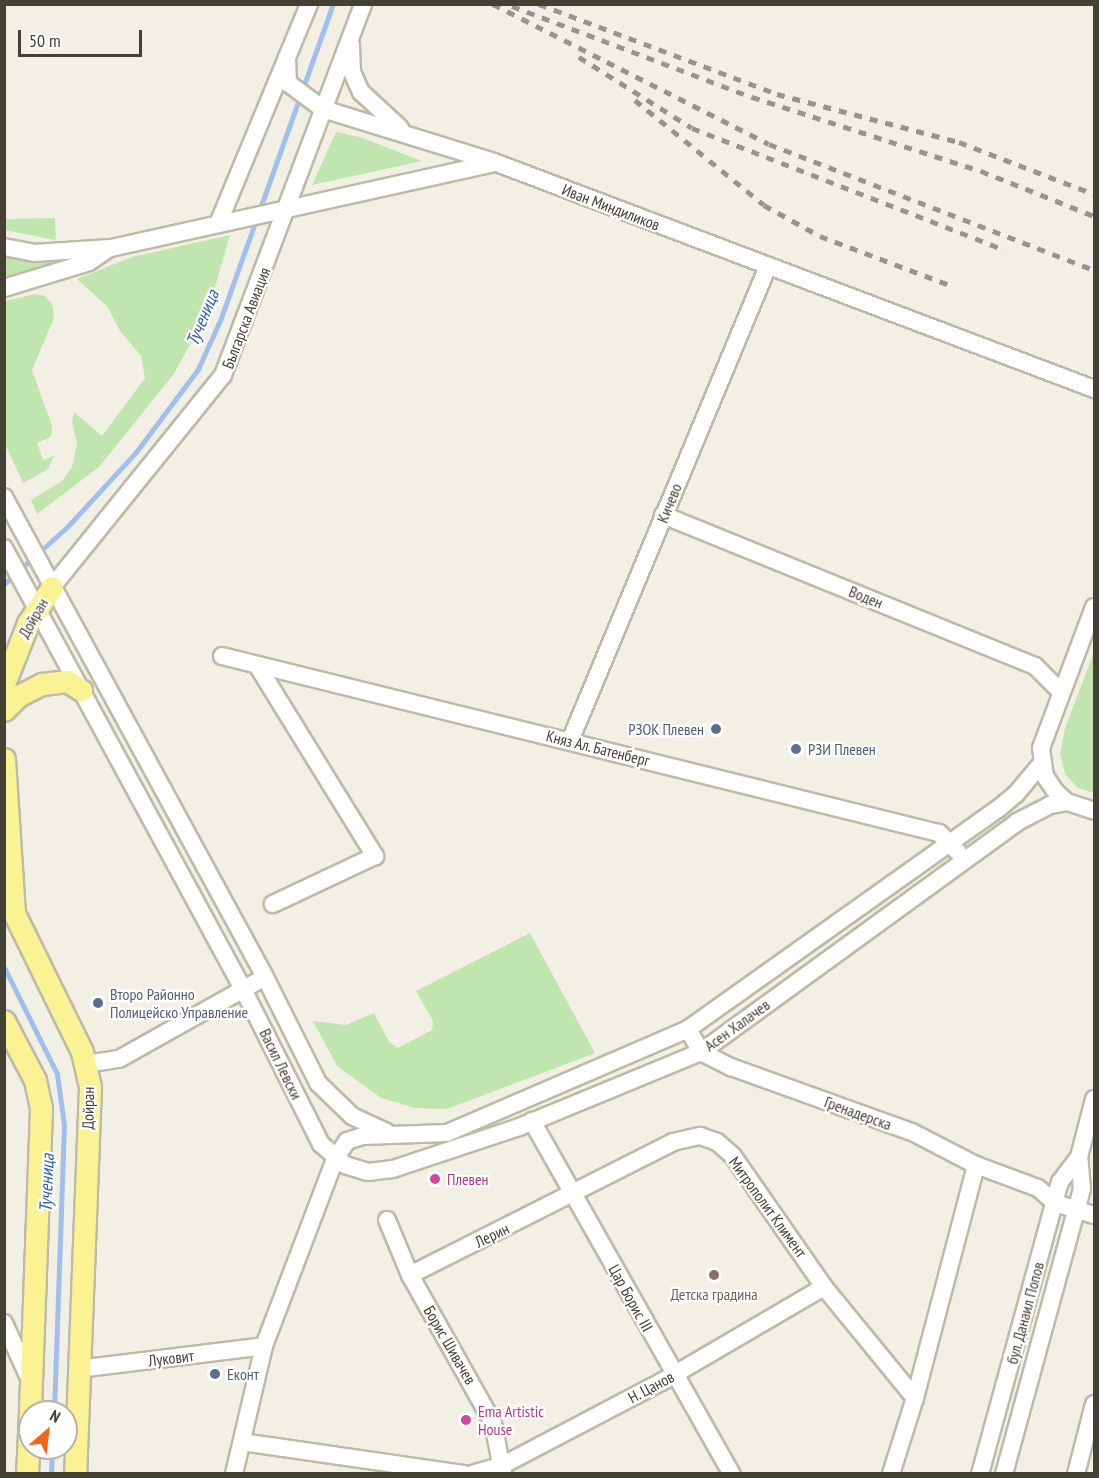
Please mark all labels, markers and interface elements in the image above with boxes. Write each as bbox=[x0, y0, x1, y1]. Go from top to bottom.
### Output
scale bar bbox=[21, 18, 146, 56]
text: 50 m bbox=[29, 29, 61, 52]
street label: Иван Миндиликов bbox=[559, 180, 663, 234]
street label: Българска Авиация bbox=[218, 264, 274, 372]
water label: Тученица bbox=[182, 287, 224, 349]
street label: Кичево bbox=[652, 480, 686, 526]
street label: Воден bbox=[846, 582, 886, 612]
street label: Дойран bbox=[14, 595, 52, 641]
place label: РЗОК Плевен bbox=[628, 719, 704, 739]
marker: РЗОК Плевен bbox=[709, 722, 723, 736]
street label: Княз Ал. Батенберг bbox=[544, 726, 652, 770]
place label: РЗИ Плевен bbox=[808, 739, 876, 759]
marker: РЗИ Плевен bbox=[789, 742, 803, 756]
place label: Второ Районно Полицейско Управление bbox=[110, 984, 249, 1022]
street label: Асен Халачев bbox=[700, 995, 774, 1055]
marker: Второ Районно Полицейско Управление bbox=[91, 996, 105, 1010]
street label: Васил Левски bbox=[256, 1025, 306, 1103]
street label: Дойран bbox=[78, 1087, 98, 1129]
street label: Гренадерска bbox=[822, 1092, 894, 1134]
water label: Тученица bbox=[35, 1153, 59, 1213]
street label: Митрополит Климент bbox=[725, 1153, 811, 1261]
place label: Плевен bbox=[447, 1169, 489, 1189]
marker: Плевен bbox=[428, 1172, 442, 1186]
street label: Лерин bbox=[472, 1219, 512, 1251]
street label: бул. Данаил Попов bbox=[1002, 1259, 1048, 1367]
street label: Цар Борис III bbox=[605, 1261, 657, 1335]
marker: Детска градина bbox=[707, 1268, 721, 1282]
place label: Детска градина bbox=[670, 1284, 758, 1304]
street label: Борис Шивачев bbox=[420, 1302, 480, 1388]
street label: Луковит bbox=[147, 1346, 195, 1370]
place label: Еконт bbox=[227, 1364, 259, 1384]
marker: Еконт bbox=[208, 1367, 222, 1381]
street label: Н. Цанов bbox=[624, 1367, 678, 1407]
north arrow bbox=[18, 1400, 78, 1460]
place label: Ema Artistic House bbox=[478, 1401, 544, 1439]
text: N bbox=[47, 1405, 64, 1427]
marker: Ema Artistic House bbox=[459, 1413, 473, 1427]

